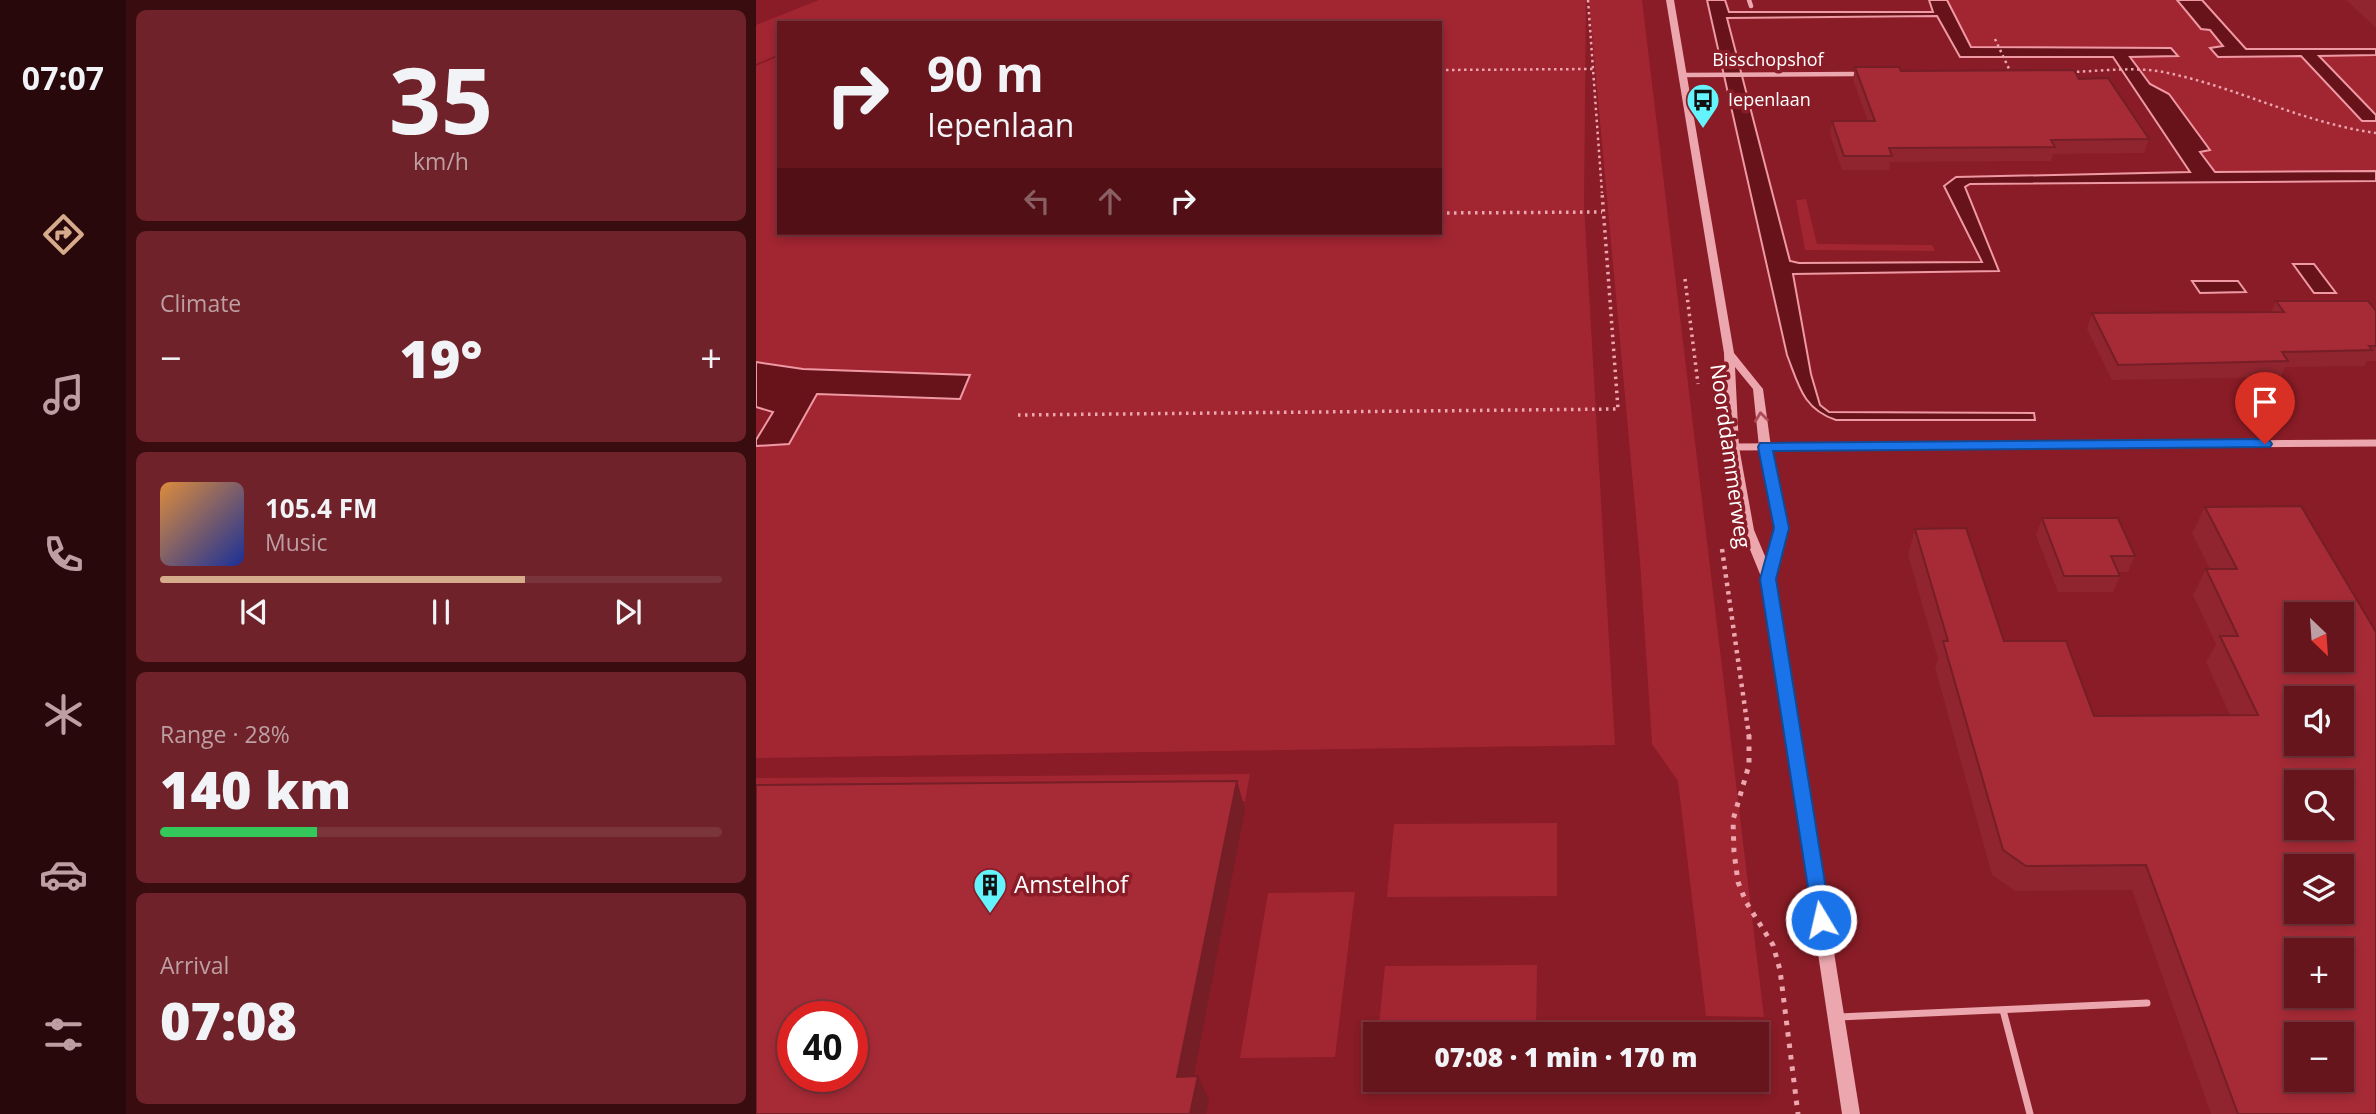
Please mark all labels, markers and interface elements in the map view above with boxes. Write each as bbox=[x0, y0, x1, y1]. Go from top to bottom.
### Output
text: 35 bbox=[389, 37, 493, 161]
text: 90 m bbox=[927, 40, 1044, 106]
street label: Bisschopshof bbox=[1712, 47, 1825, 71]
icon: right bbox=[812, 49, 903, 140]
text: 07:07 bbox=[22, 56, 104, 99]
bus stop icon: Iepenlaan bbox=[1684, 81, 1722, 130]
place label: Iepenlaan bbox=[1728, 87, 1811, 111]
text: Iepenlaan bbox=[927, 103, 1074, 146]
text: km/h bbox=[413, 145, 469, 177]
icon: left bbox=[1018, 182, 1056, 220]
icon: ahead bbox=[1091, 182, 1129, 220]
icon: right bbox=[1164, 182, 1202, 220]
icon: directions bbox=[39, 210, 88, 259]
text: Climate bbox=[160, 287, 241, 319]
text: 19° bbox=[400, 322, 482, 393]
text: − bbox=[160, 331, 182, 383]
text: + bbox=[700, 331, 722, 383]
street label: Noorddammerweg bbox=[1704, 362, 1758, 550]
icon: music bbox=[39, 370, 88, 419]
pin bbox=[2235, 372, 2295, 444]
icon: arrive bbox=[2246, 383, 2284, 421]
one-way arrow bbox=[1754, 411, 1769, 422]
text: 105.4 FM bbox=[265, 490, 377, 526]
text: Music bbox=[265, 526, 328, 558]
icon: phone bbox=[39, 530, 88, 579]
icon: previous bbox=[235, 593, 273, 631]
icon: pause bbox=[422, 593, 460, 631]
icon: next bbox=[609, 593, 647, 631]
north arrow bbox=[2284, 602, 2354, 672]
map controls bbox=[2284, 602, 2354, 1092]
button: sound bbox=[2284, 686, 2354, 756]
icon: climate bbox=[39, 690, 88, 739]
text: Range · 28% bbox=[160, 718, 290, 750]
text: 140 km bbox=[160, 753, 351, 824]
button: search bbox=[2284, 770, 2354, 840]
icon: car bbox=[39, 850, 88, 899]
button: layers bbox=[2284, 854, 2354, 924]
building icon: Amstelhof bbox=[971, 866, 1009, 915]
place label: Amstelhof bbox=[1014, 867, 1130, 900]
position arrow bbox=[1784, 883, 1858, 957]
button: + bbox=[2284, 938, 2354, 1008]
text: Arrival bbox=[160, 949, 229, 981]
text: 07:08 bbox=[160, 984, 297, 1055]
speed limit sign: 40 bbox=[777, 1001, 868, 1092]
icon: filters bbox=[39, 1010, 88, 1059]
button: − bbox=[2284, 1022, 2354, 1092]
text: 07:08 · 1 min · 170 m bbox=[1435, 1039, 1697, 1075]

